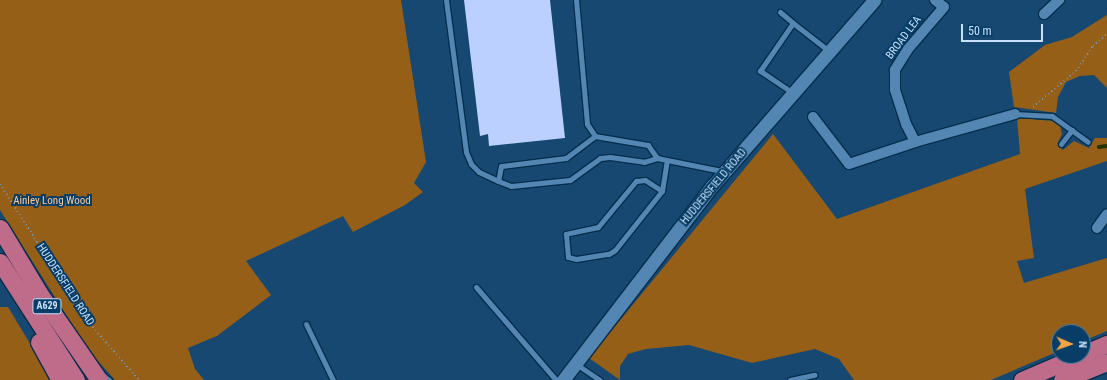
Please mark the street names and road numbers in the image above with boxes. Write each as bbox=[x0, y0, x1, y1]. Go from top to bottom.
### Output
street label: BROAD LEA bbox=[884, 14, 924, 62]
street label: HUDDERSFIELD ROAD bbox=[678, 146, 750, 228]
street label: HUDDERSFIELD ROAD bbox=[34, 242, 96, 328]
road number: A629 bbox=[32, 298, 62, 314]

